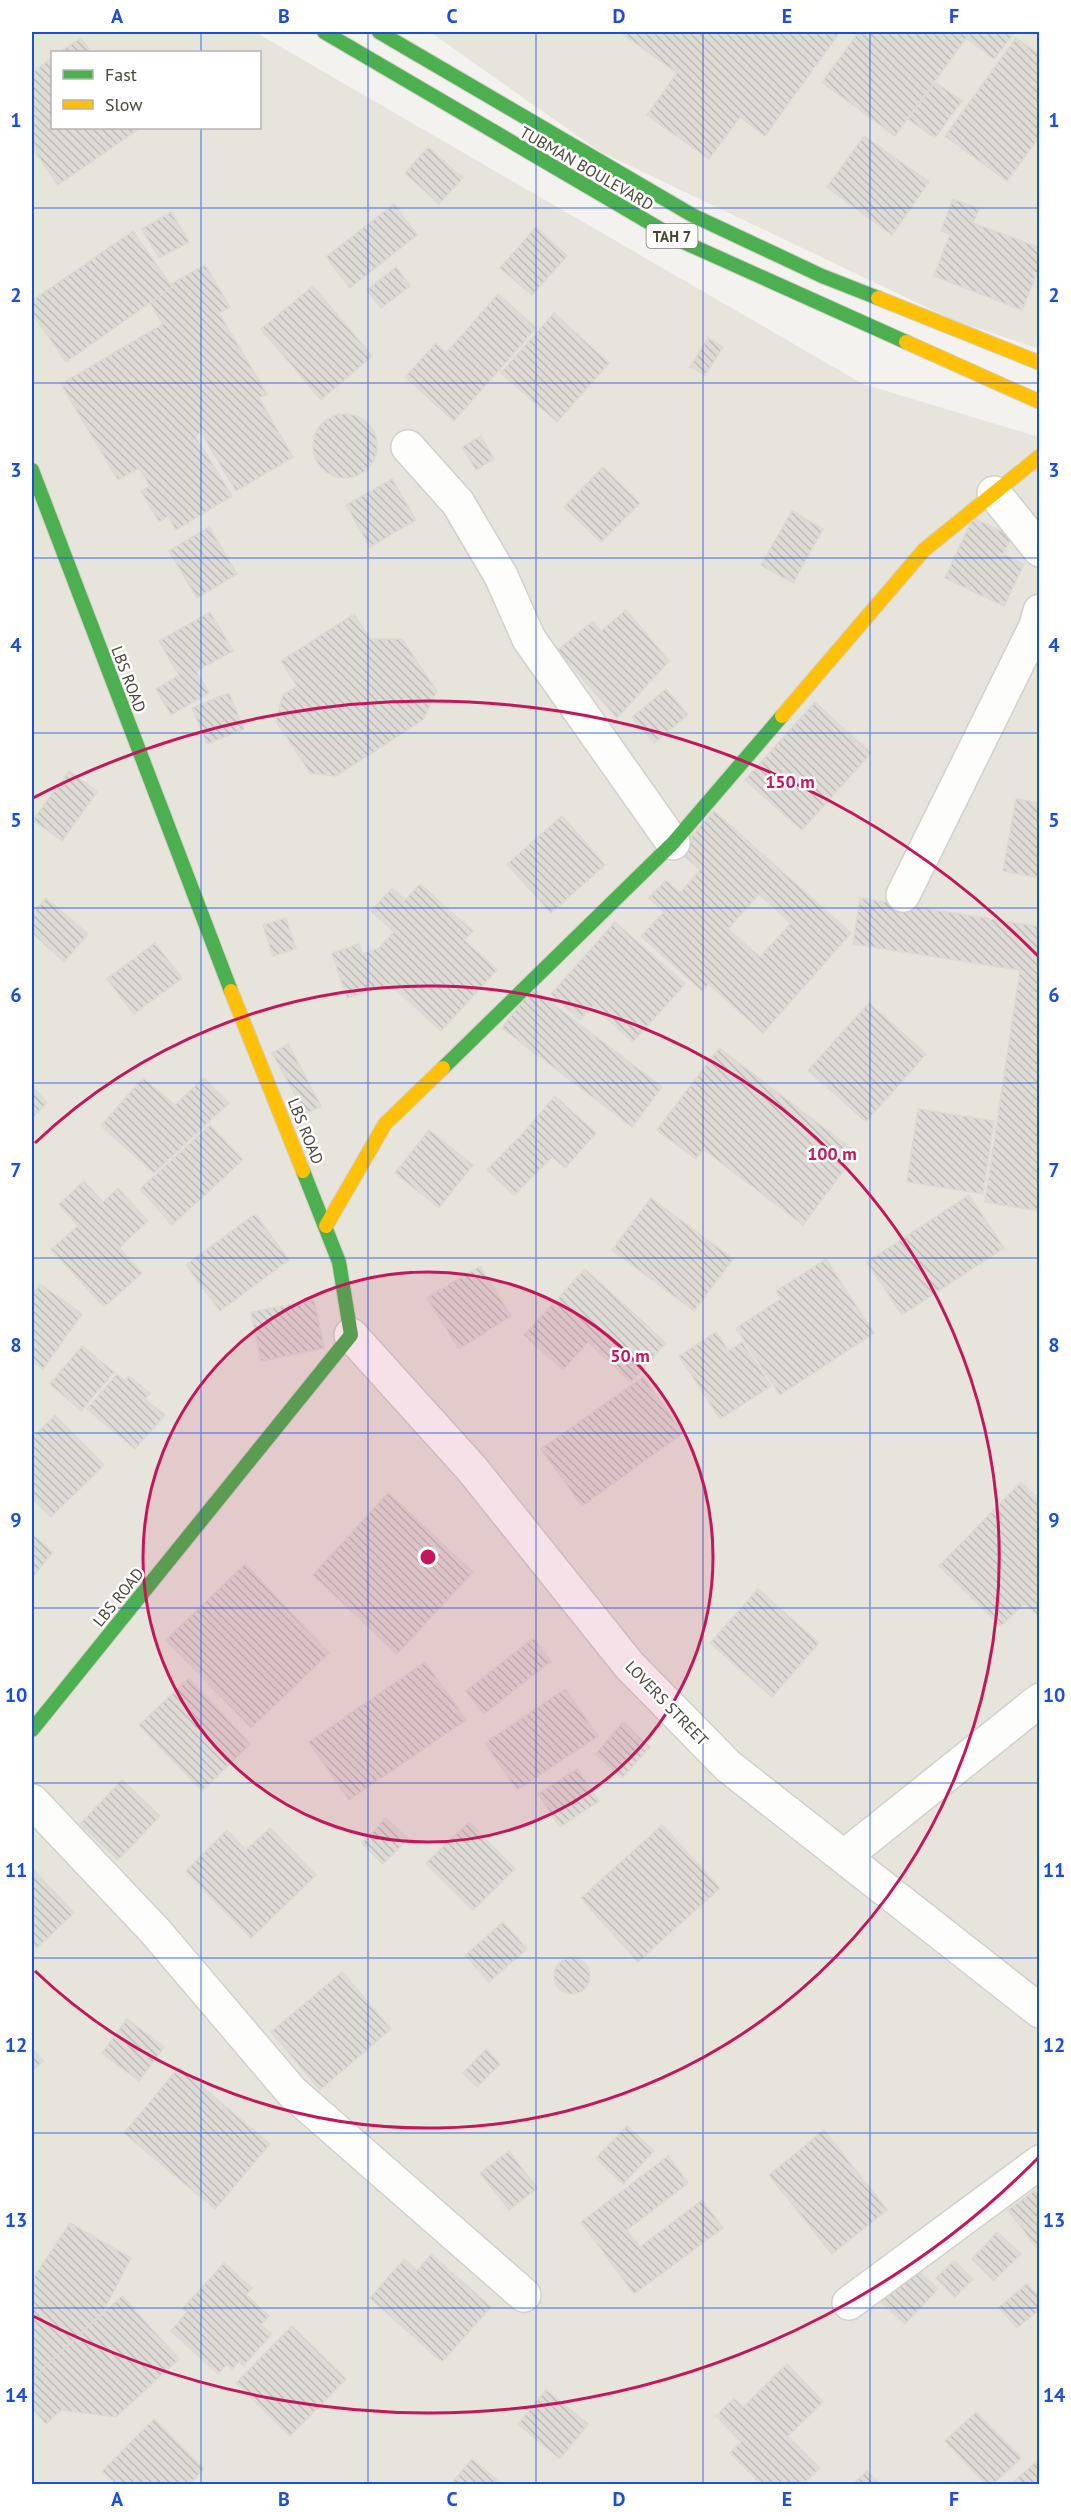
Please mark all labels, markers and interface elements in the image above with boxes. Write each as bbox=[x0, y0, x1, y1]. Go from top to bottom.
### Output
text: A bbox=[111, 3, 124, 29]
text: B bbox=[278, 3, 290, 29]
text: C bbox=[446, 3, 458, 29]
text: D bbox=[613, 3, 626, 29]
text: E bbox=[782, 3, 792, 29]
text: F bbox=[949, 3, 959, 29]
legend bbox=[51, 51, 261, 129]
text: Fast bbox=[105, 63, 137, 86]
text: Slow bbox=[105, 93, 143, 116]
text: 1 bbox=[10, 107, 22, 133]
text: 1 bbox=[1048, 107, 1060, 133]
street label: TUBMAN BOULEVARD bbox=[517, 122, 657, 214]
road number: TAH 7 bbox=[646, 224, 698, 248]
text: 2 bbox=[10, 282, 22, 308]
text: 2 bbox=[1048, 282, 1060, 308]
text: 3 bbox=[10, 457, 22, 483]
text: 3 bbox=[1048, 457, 1060, 483]
text: 4 bbox=[10, 632, 22, 658]
text: 4 bbox=[1048, 632, 1060, 658]
street label: LBS ROAD bbox=[107, 643, 151, 715]
text: 150 m bbox=[765, 770, 815, 793]
text: 5 bbox=[10, 807, 22, 833]
text: 5 bbox=[1048, 807, 1060, 833]
text: 6 bbox=[10, 982, 22, 1008]
text: 6 bbox=[1048, 982, 1060, 1008]
street label: LBS ROAD bbox=[284, 1095, 328, 1167]
text: 100 m bbox=[807, 1142, 857, 1165]
text: 7 bbox=[10, 1157, 22, 1183]
text: 7 bbox=[1048, 1157, 1060, 1183]
text: 8 bbox=[10, 1332, 22, 1358]
text: 8 bbox=[1048, 1332, 1060, 1358]
text: 50 m bbox=[610, 1344, 650, 1367]
text: 9 bbox=[10, 1507, 22, 1533]
text: 9 bbox=[1048, 1507, 1060, 1533]
centre of rings bbox=[418, 1547, 438, 1567]
street label: LBS ROAD bbox=[88, 1564, 148, 1630]
street label: LOVERS STREET bbox=[621, 1656, 713, 1750]
text: 10 bbox=[5, 1682, 27, 1708]
text: 10 bbox=[1043, 1682, 1065, 1708]
text: 11 bbox=[5, 1857, 27, 1883]
text: 11 bbox=[1043, 1857, 1065, 1883]
text: 12 bbox=[5, 2032, 27, 2058]
text: 12 bbox=[1043, 2032, 1065, 2058]
text: 13 bbox=[5, 2207, 27, 2233]
text: 13 bbox=[1043, 2207, 1065, 2233]
text: 14 bbox=[5, 2382, 28, 2408]
text: 14 bbox=[1043, 2382, 1066, 2408]
text: A bbox=[111, 2486, 124, 2512]
text: B bbox=[278, 2486, 290, 2512]
text: C bbox=[446, 2486, 458, 2512]
text: D bbox=[613, 2486, 626, 2512]
text: E bbox=[782, 2486, 792, 2512]
text: F bbox=[949, 2486, 959, 2512]

